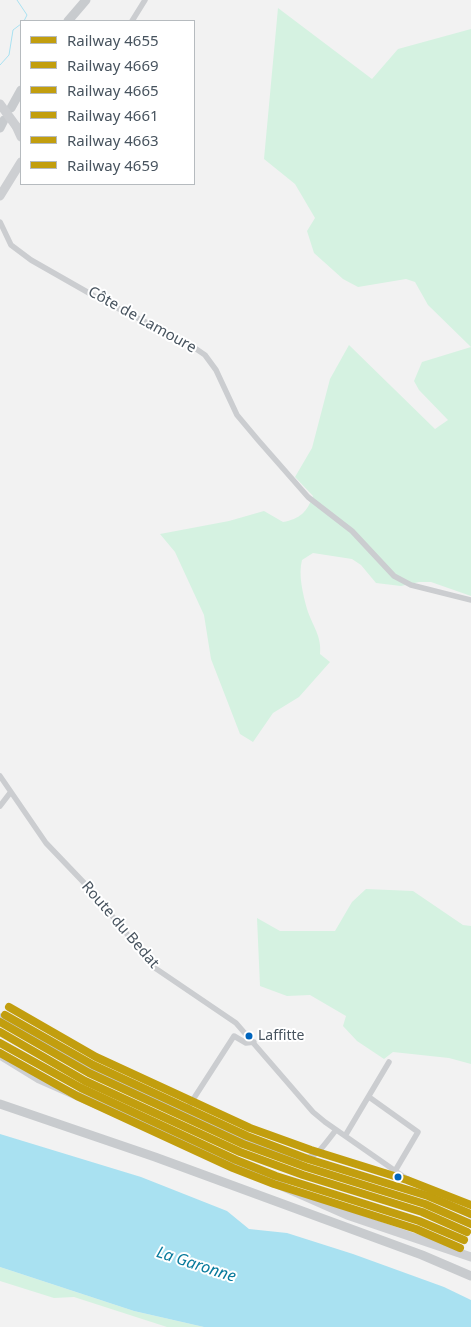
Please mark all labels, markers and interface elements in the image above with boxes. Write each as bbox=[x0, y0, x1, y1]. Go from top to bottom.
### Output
legend bbox=[20, 20, 195, 185]
text: Railway 4655 bbox=[67, 30, 159, 50]
text: Railway 4669 bbox=[67, 55, 159, 75]
text: Railway 4665 bbox=[67, 80, 159, 100]
text: Railway 4661 bbox=[67, 105, 159, 125]
text: Railway 4663 bbox=[67, 130, 159, 150]
text: Railway 4659 bbox=[67, 155, 159, 175]
street label: Côte de Lamoure bbox=[85, 283, 199, 357]
street label: Route du Bedat bbox=[77, 878, 163, 972]
place label: Laffitte bbox=[258, 1028, 304, 1044]
marker: Laffitte bbox=[244, 1031, 254, 1041]
unlabelled marker bbox=[393, 1172, 403, 1182]
water label: La Garonne bbox=[154, 1243, 238, 1287]

